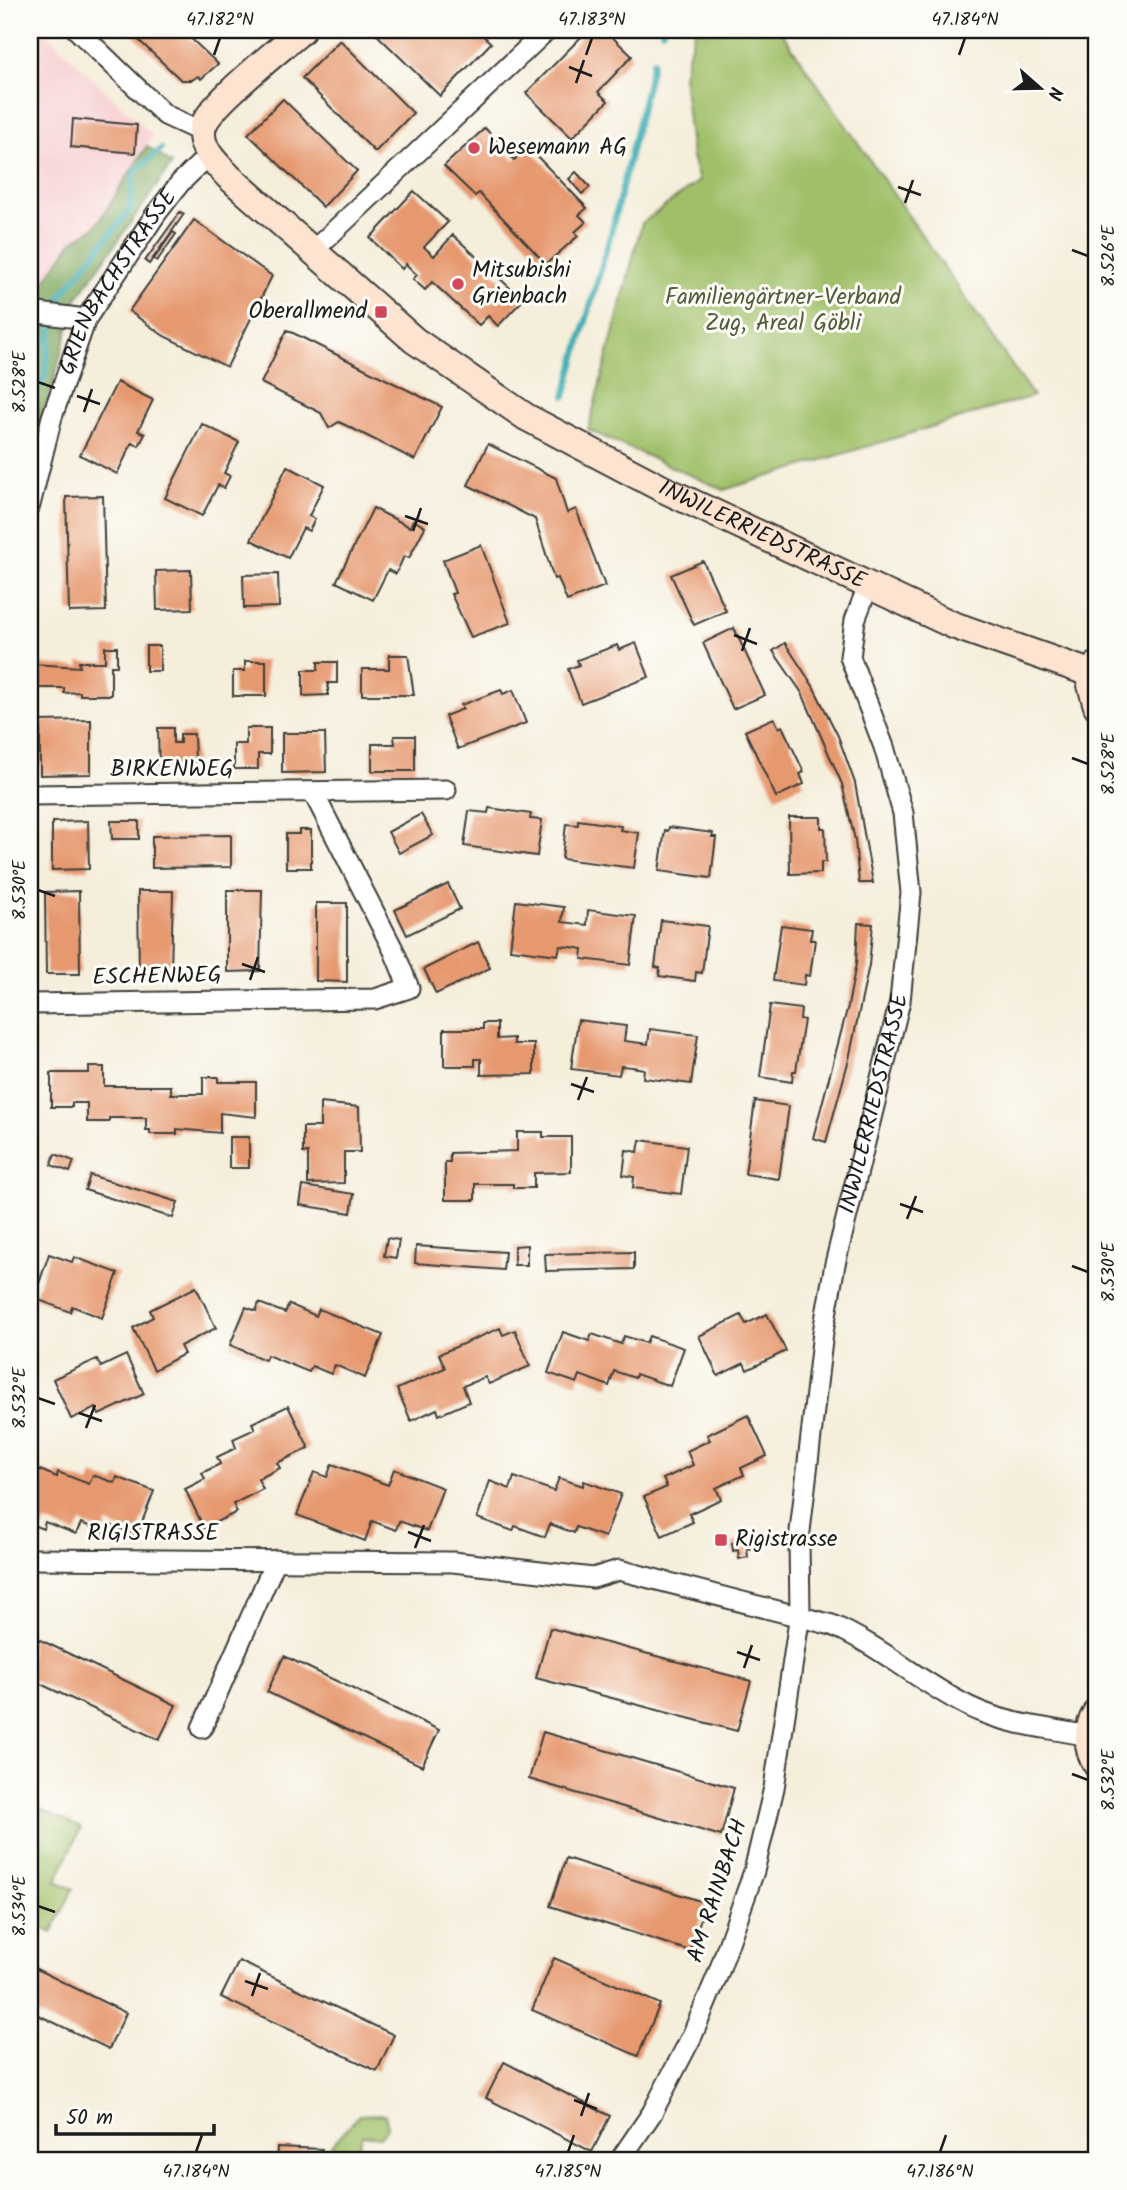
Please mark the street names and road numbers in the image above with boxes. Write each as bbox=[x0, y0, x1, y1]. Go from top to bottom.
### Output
street label: GRIENBACHSTRASSE bbox=[50, 181, 187, 380]
street label: INWILERRIEDSTRASSE bbox=[652, 471, 872, 600]
street label: BIRKENWEG bbox=[110, 752, 234, 788]
street label: ESCHENWEG bbox=[92, 958, 222, 996]
street label: INWILERRIEDSTRASSE bbox=[830, 991, 919, 1218]
street label: RIGISTRASSE bbox=[87, 1516, 219, 1552]
street label: AM RAINBACH bbox=[678, 1814, 758, 1968]

